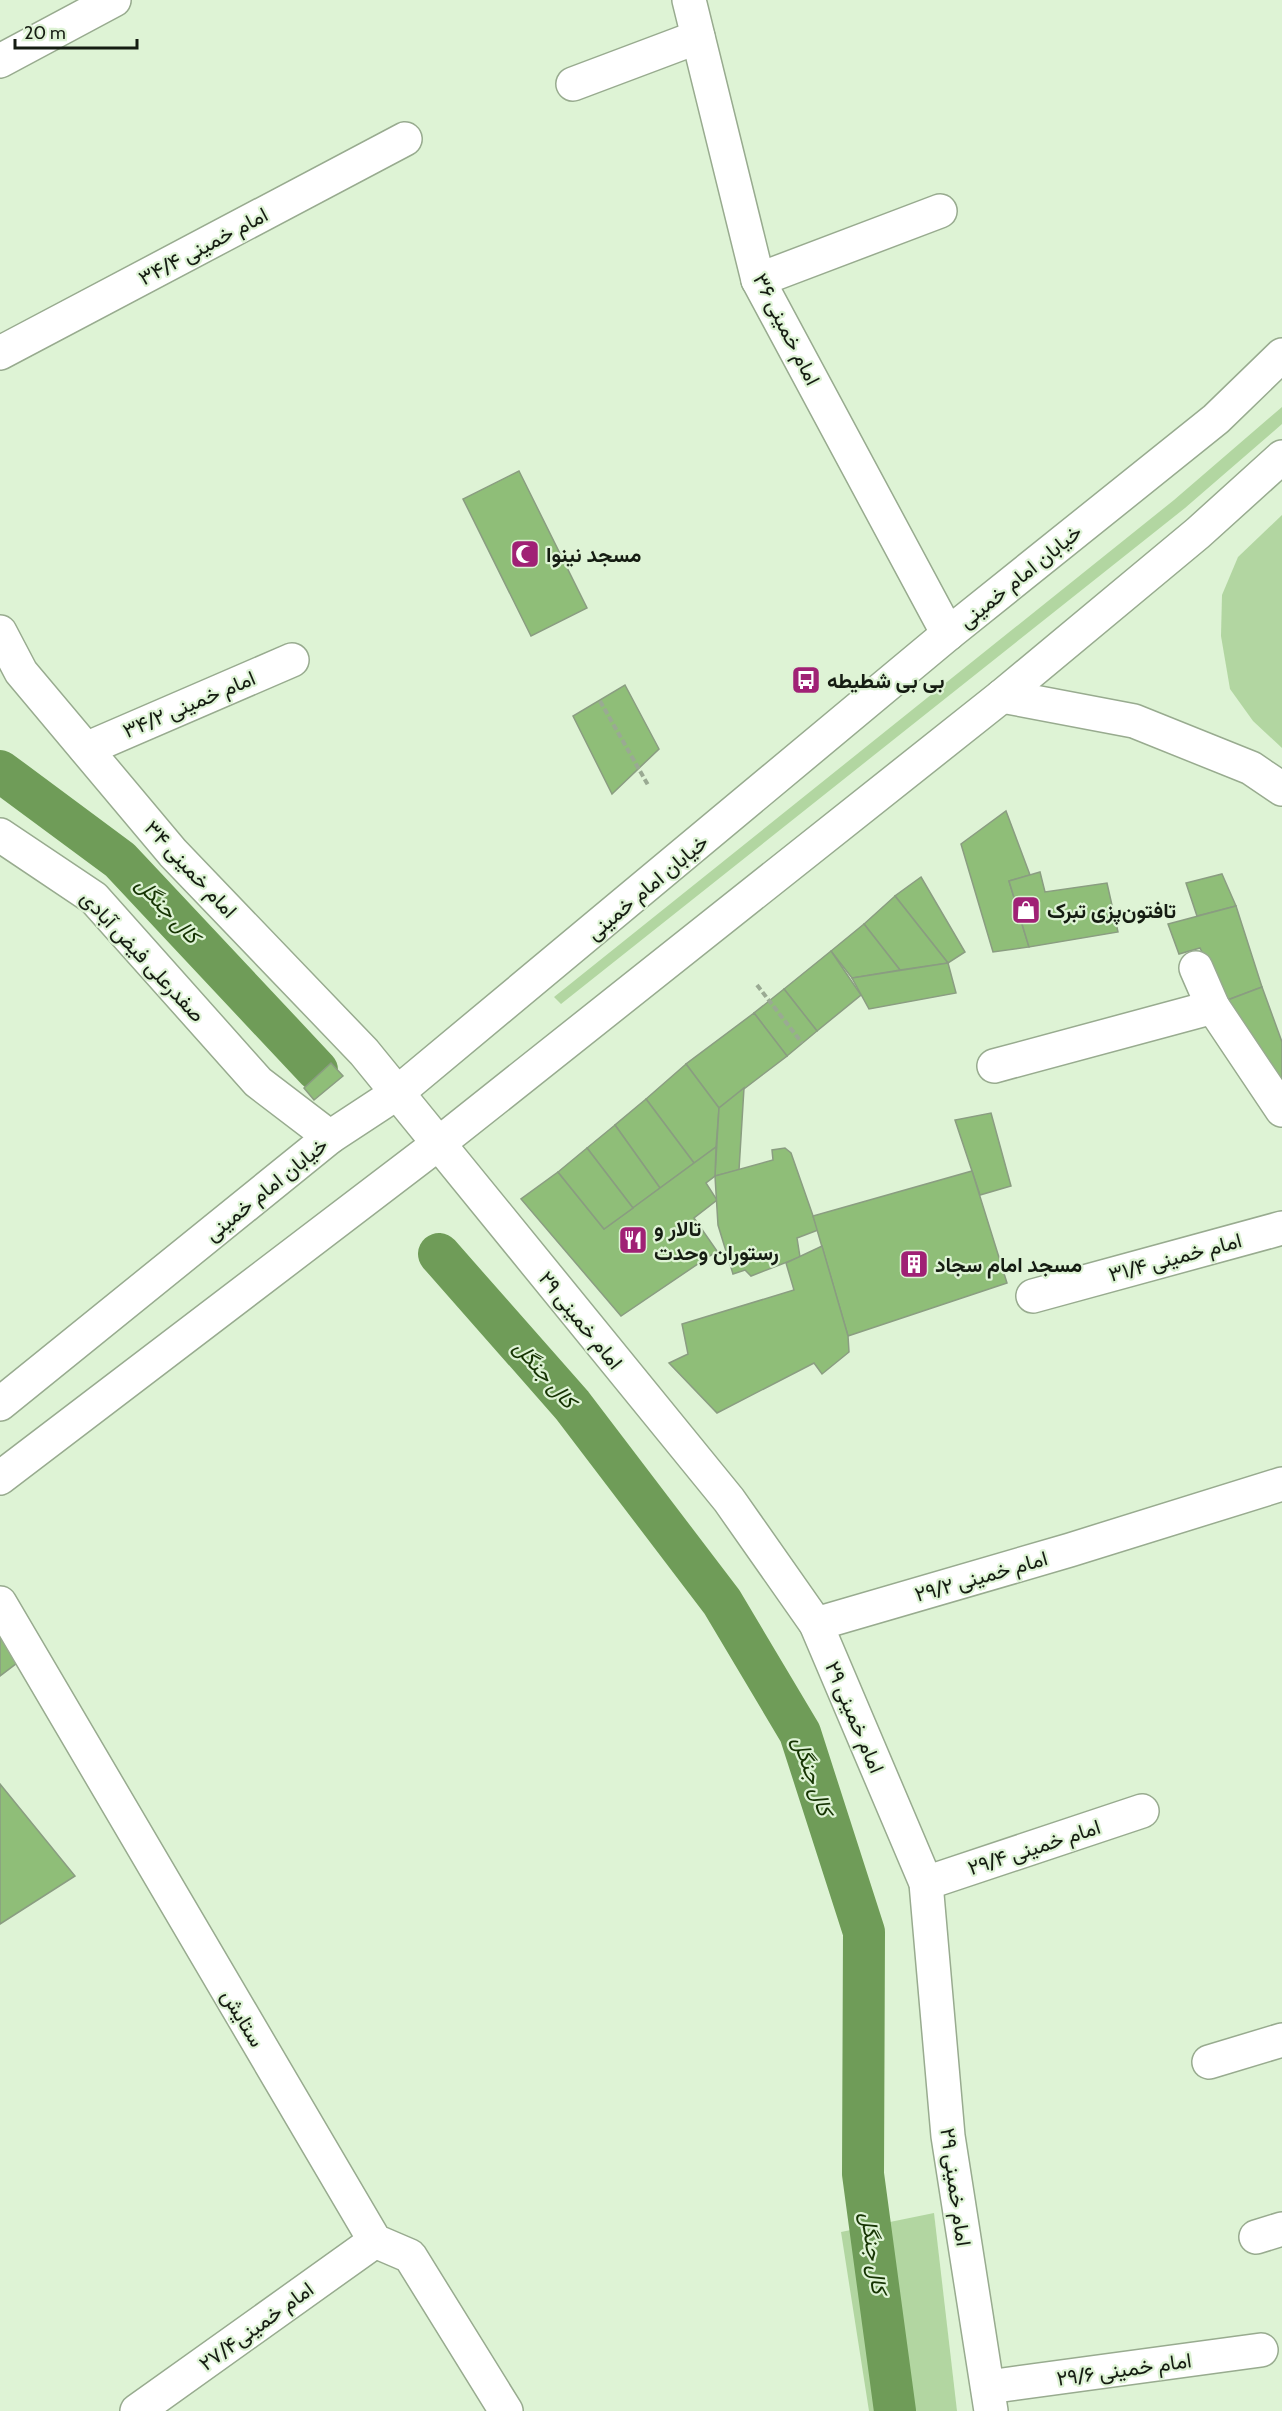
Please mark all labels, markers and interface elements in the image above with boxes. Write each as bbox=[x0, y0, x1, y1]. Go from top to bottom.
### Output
scale bar bbox=[15, 12, 136, 50]
text: 20 m bbox=[24, 22, 66, 44]
street label: امام خمینی ۳۴/۴ bbox=[134, 201, 273, 292]
street label: امام خمینی ۳۶ bbox=[746, 269, 826, 390]
street label: خیابان امام خمینی bbox=[953, 519, 1088, 635]
mosque icon: مسجد نینوا bbox=[509, 538, 541, 570]
place label: مسجد نینوا bbox=[546, 542, 641, 568]
bus stop icon: بی بی شطیطه bbox=[790, 664, 822, 696]
street label: امام خمینی ۳۴/۲ bbox=[119, 665, 260, 745]
place label: بی بی شطیطه bbox=[827, 668, 945, 693]
street label: امام خمینی ۳۴ bbox=[138, 815, 242, 924]
street label: خیابان امام خمینی bbox=[581, 829, 714, 947]
water label: کال جنگل bbox=[130, 871, 208, 952]
street label: صفدرعلی فیض آبادی bbox=[75, 885, 210, 1028]
shop icon: تافتون‌پزی تبرک bbox=[1010, 894, 1042, 926]
place label: تافتون‌پزی تبرک bbox=[1047, 898, 1176, 925]
street label: خیابان امام خمینی bbox=[199, 1132, 334, 1248]
place label: تالار و رستوران وحدت bbox=[654, 1216, 779, 1266]
restaurant icon: تالار و رستوران وحدت bbox=[617, 1224, 649, 1256]
street label: امام خمینی ۳۱/۴ bbox=[1106, 1227, 1245, 1289]
building icon: مسجد امام سجاد bbox=[898, 1248, 930, 1280]
place label: مسجد امام سجاد bbox=[935, 1252, 1082, 1279]
street label: امام خمینی ۲۹ bbox=[532, 1266, 628, 1375]
water label: کال جنگل bbox=[508, 1334, 584, 1416]
street label: امام خمینی ۲۹/۲ bbox=[912, 1545, 1051, 1609]
street label: امام خمینی ۲۹ bbox=[818, 1657, 890, 1777]
water label: کال جنگل bbox=[787, 1733, 840, 1822]
street label: امام خمینی ۲۹/۴ bbox=[965, 1814, 1104, 1882]
street label: ستایش bbox=[216, 1985, 270, 2051]
street label: امام خمینی ۲۹ bbox=[933, 2126, 977, 2248]
water label: کال جنگل bbox=[855, 2210, 894, 2299]
street label: امام خمینی۲۷/۴ bbox=[194, 2276, 319, 2378]
street label: امام خمینی ۲۹/۶ bbox=[1055, 2347, 1193, 2393]

